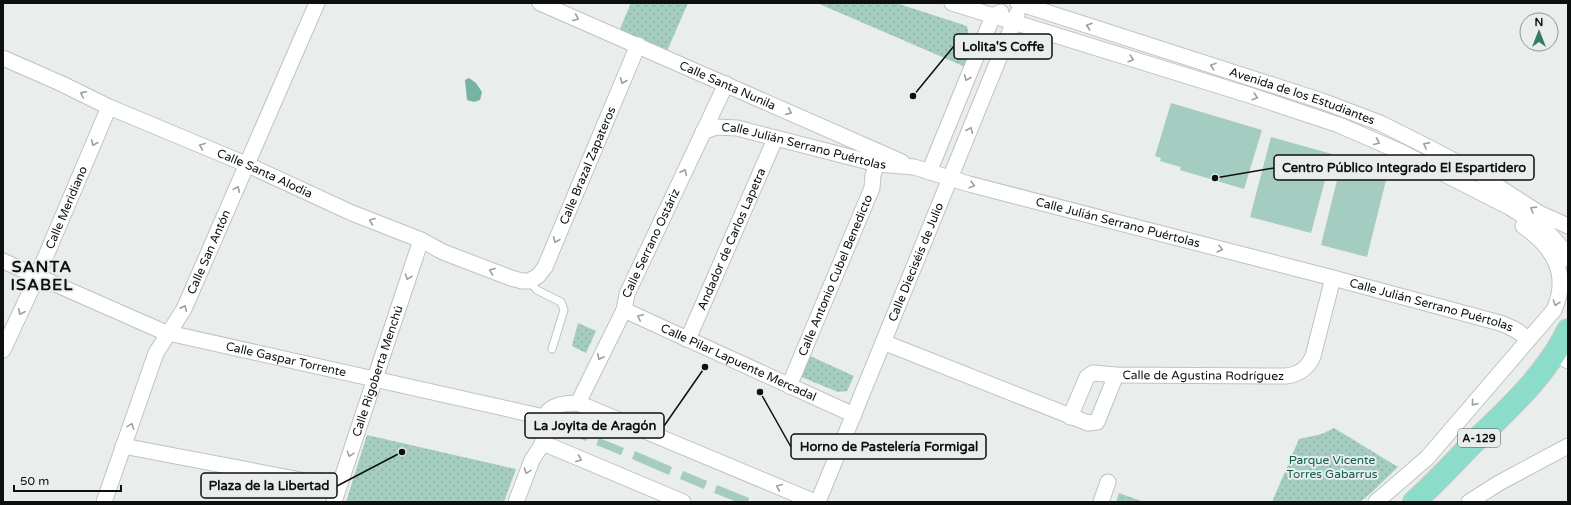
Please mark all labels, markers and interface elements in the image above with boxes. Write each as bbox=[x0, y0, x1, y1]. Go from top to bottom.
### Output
north arrow bbox=[1519, 12, 1559, 52]
one-way arrow bbox=[572, 14, 579, 22]
text: N bbox=[1535, 16, 1543, 29]
one-way arrow bbox=[1086, 22, 1093, 31]
callout: Lolita'S Coffe bbox=[954, 34, 1052, 59]
text: Lolita'S Coffe bbox=[962, 39, 1045, 55]
one-way arrow bbox=[1128, 54, 1135, 63]
street label: Calle Santa Nunila bbox=[677, 58, 778, 113]
one-way arrow bbox=[1210, 62, 1217, 71]
street label: Avenida de los Estudiantes bbox=[1228, 65, 1377, 127]
one-way arrow bbox=[964, 75, 972, 82]
one-way arrow bbox=[620, 77, 628, 85]
one-way arrow bbox=[79, 91, 87, 99]
one-way arrow bbox=[1252, 92, 1259, 101]
street label: Calle Brazal Zapateros bbox=[557, 104, 619, 227]
one-way arrow bbox=[785, 107, 793, 115]
street label: Calle Julián Serrano Puértolas bbox=[721, 120, 887, 172]
one-way arrow bbox=[965, 127, 973, 135]
one-way arrow bbox=[1373, 137, 1381, 145]
one-way arrow bbox=[91, 139, 99, 147]
one-way arrow bbox=[198, 143, 206, 151]
one-way arrow bbox=[1423, 143, 1430, 150]
street label: Calle Santa Alodia bbox=[215, 146, 315, 201]
callout: Centro Público Integrado El Espartidero bbox=[1274, 155, 1534, 180]
text: Centro Público Integrado El Espartidero bbox=[1282, 160, 1526, 176]
street label: Calle Meridiano bbox=[43, 164, 90, 251]
street label: Andador de Carlos Lapetra bbox=[694, 166, 769, 312]
one-way arrow bbox=[679, 169, 687, 176]
one-way arrow bbox=[968, 180, 975, 189]
one-way arrow bbox=[232, 186, 240, 194]
street label: Calle Serrano Ostáriz bbox=[619, 186, 683, 300]
street label: Calle Antonio Cubel Benedicto bbox=[795, 193, 875, 358]
street label: Calle Julián Serrano Puértolas bbox=[1034, 195, 1202, 250]
street label: Calle Dieciséis de Julio bbox=[885, 201, 946, 324]
one-way arrow bbox=[1530, 207, 1537, 214]
street label: Calle San Antón bbox=[184, 208, 233, 297]
one-way arrow bbox=[368, 217, 375, 225]
one-way arrow bbox=[553, 235, 561, 243]
one-way arrow bbox=[1216, 244, 1223, 253]
district label: SANTA ISABEL bbox=[11, 257, 73, 295]
one-way arrow bbox=[488, 267, 495, 275]
one-way arrow bbox=[404, 274, 413, 281]
street label: Calle Julián Serrano Puértolas bbox=[1348, 276, 1516, 335]
one-way arrow bbox=[1553, 299, 1561, 306]
street label: Calle Rigoberta Menchú bbox=[349, 304, 406, 438]
one-way arrow bbox=[179, 305, 187, 313]
one-way arrow bbox=[18, 308, 26, 315]
one-way arrow bbox=[637, 314, 644, 322]
street label: Calle Pilar Lapuente Mercadal bbox=[659, 321, 819, 404]
street label: Calle Gaspar Torrente bbox=[225, 339, 348, 380]
one-way arrow bbox=[597, 353, 604, 360]
street label: Calle de Agustina Rodríguez bbox=[1122, 368, 1284, 383]
one-way arrow bbox=[1472, 398, 1479, 405]
callout: La Joyita de Aragón bbox=[525, 413, 664, 438]
text: La Joyita de Aragón bbox=[534, 418, 656, 434]
one-way arrow bbox=[126, 422, 134, 429]
road number: A-129 bbox=[1458, 429, 1500, 447]
callout: Horno de Pastelería Formigal bbox=[791, 434, 986, 459]
text: Horno de Pastelería Formigal bbox=[800, 439, 978, 455]
one-way arrow bbox=[346, 450, 355, 457]
park label: Parque Vicente Torres Gabarrus bbox=[1287, 453, 1378, 481]
one-way arrow bbox=[576, 454, 583, 462]
scale bar bbox=[14, 467, 121, 493]
one-way arrow bbox=[524, 468, 532, 475]
callout: Plaza de la Libertad bbox=[201, 473, 337, 498]
text: 50 m bbox=[20, 474, 49, 488]
text: Plaza de la Libertad bbox=[209, 478, 329, 494]
one-way arrow bbox=[776, 484, 784, 492]

